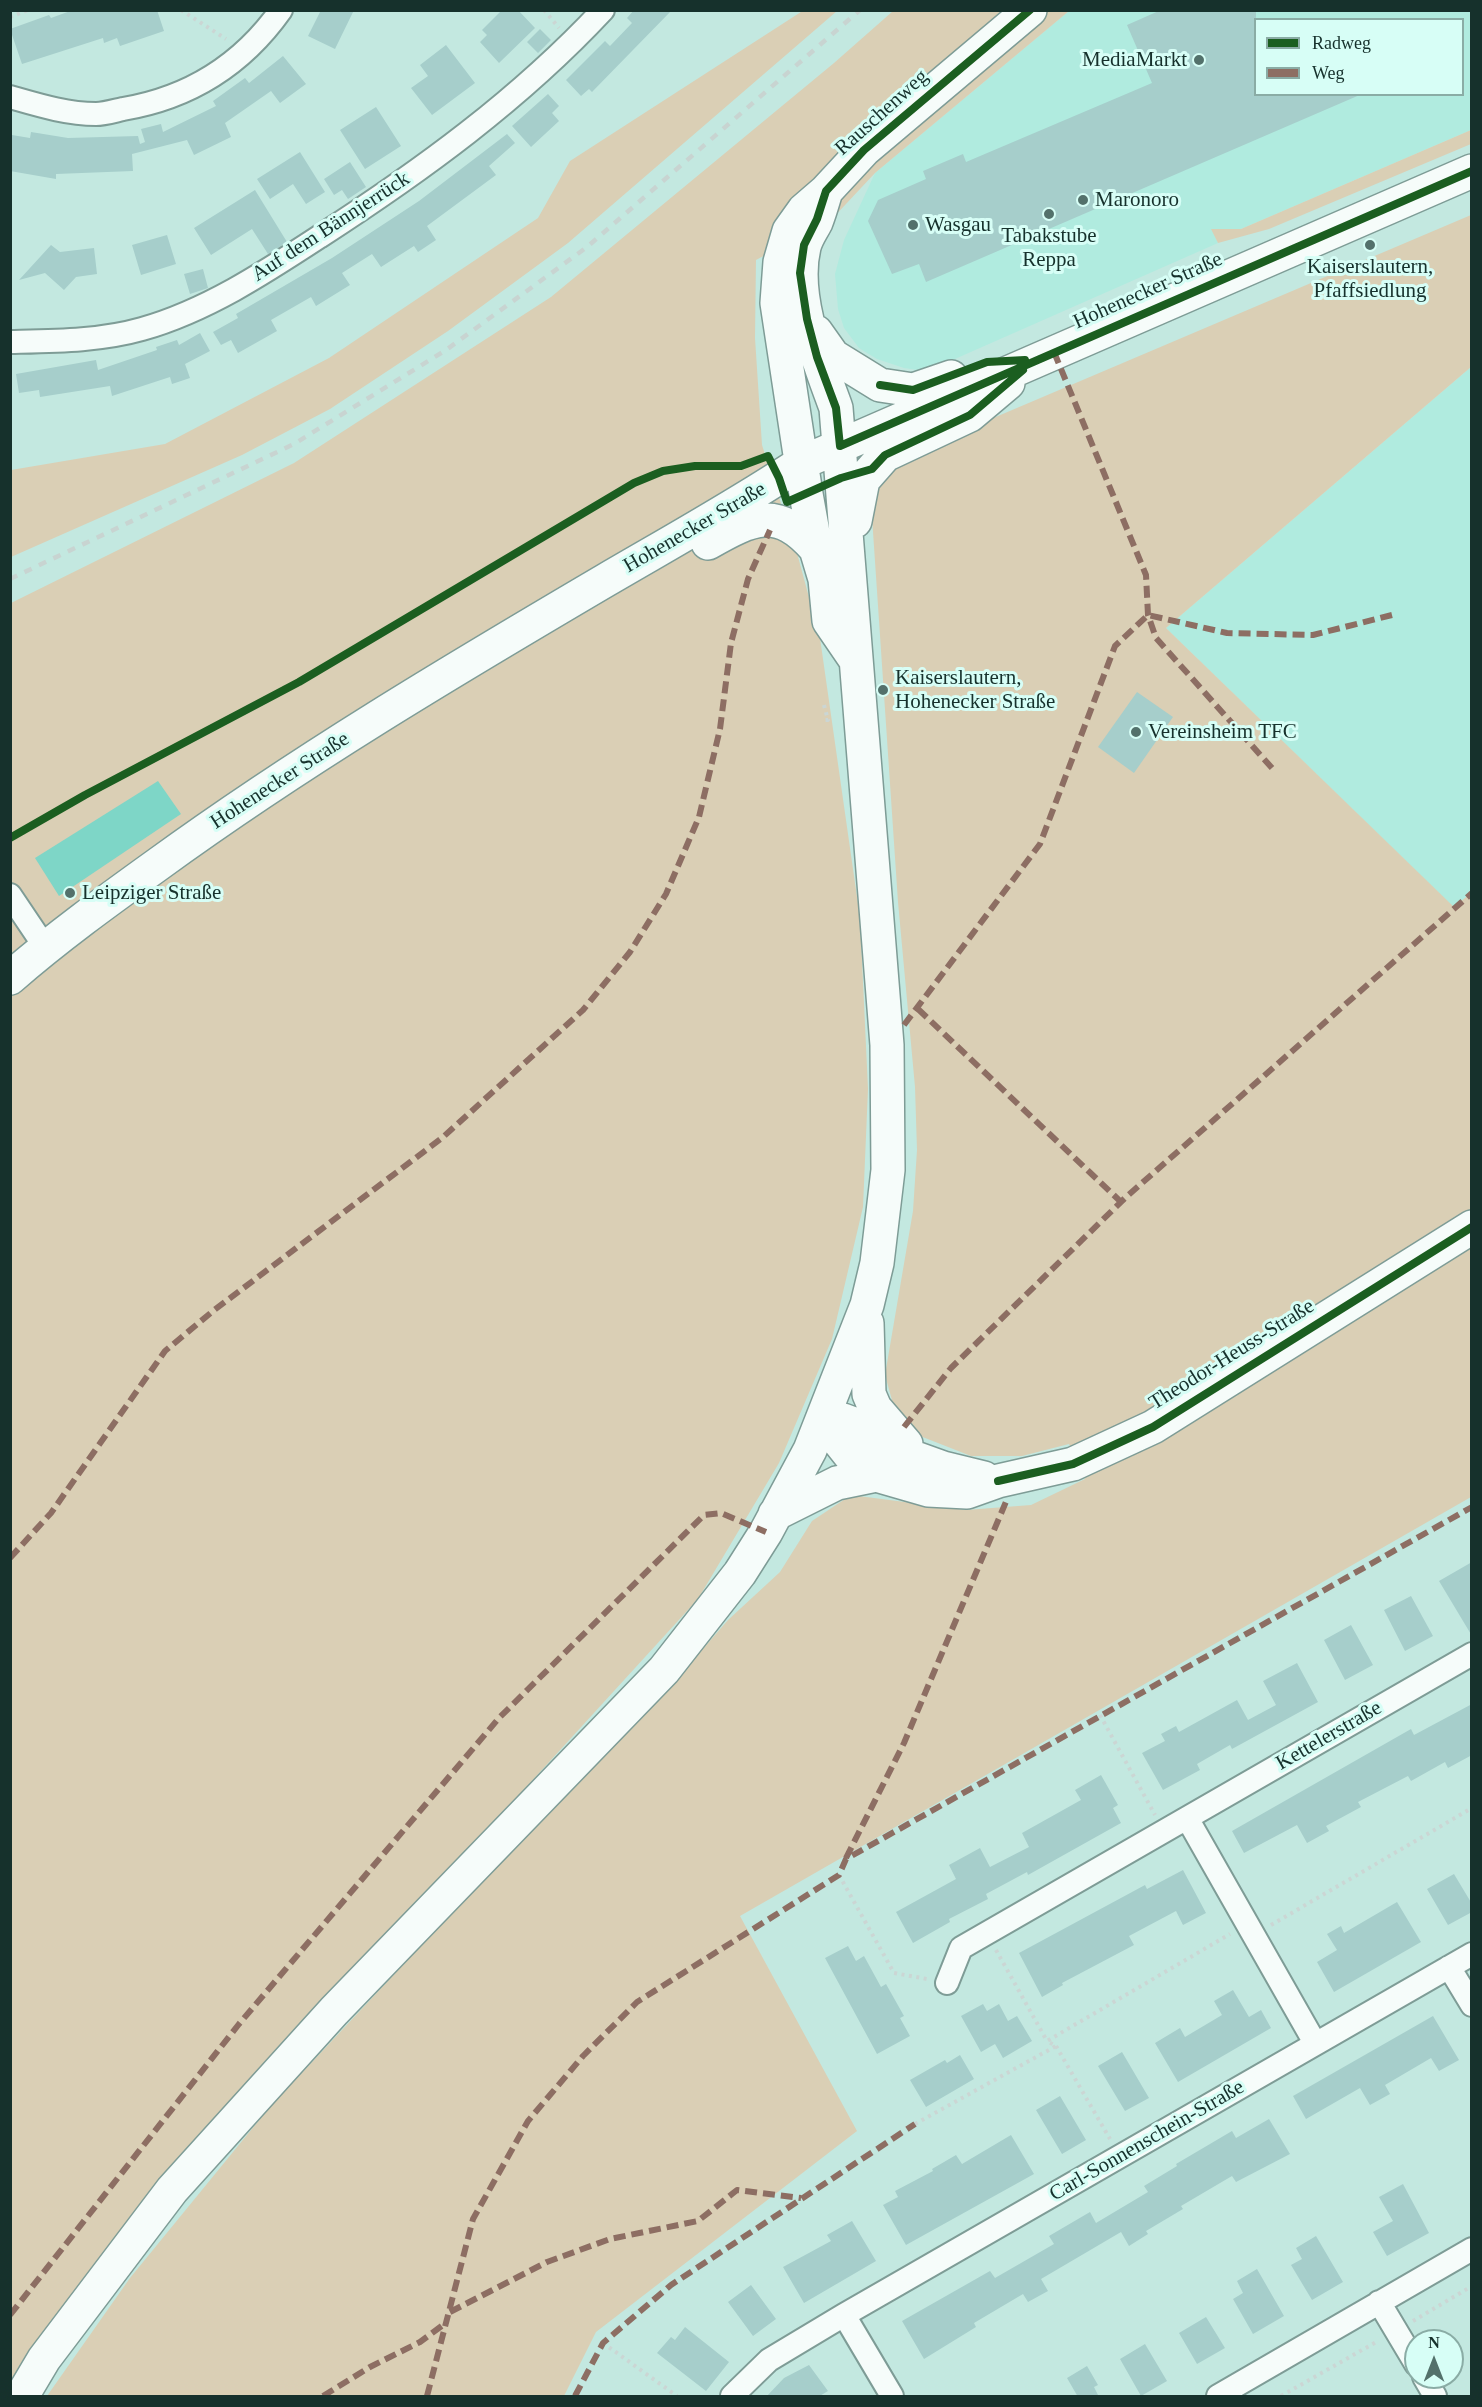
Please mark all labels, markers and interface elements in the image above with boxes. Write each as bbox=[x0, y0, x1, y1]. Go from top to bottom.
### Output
legend bbox=[1254, 18, 1464, 96]
text: Radweg bbox=[1312, 33, 1371, 53]
place label: MediaMarkt bbox=[1082, 47, 1187, 73]
marker: MediaMarkt bbox=[1192, 53, 1206, 67]
text: Weg bbox=[1312, 63, 1345, 83]
street label: Rauschenweg bbox=[830, 65, 934, 161]
street label: Auf dem Bännjerrück bbox=[247, 167, 415, 287]
place label: Maronoro bbox=[1095, 187, 1179, 213]
marker: Maronoro bbox=[1076, 193, 1090, 207]
marker: Tabakstube Reppa bbox=[1042, 207, 1056, 221]
place label: Wasgau bbox=[925, 212, 991, 238]
marker: Wasgau bbox=[906, 218, 920, 232]
place label: Tabakstube Reppa bbox=[1001, 223, 1097, 273]
marker: Kaiserslautern, Pfaffsiedlung bbox=[1363, 238, 1377, 252]
street label: Hohenecker Straße bbox=[1070, 247, 1226, 335]
place label: Kaiserslautern, Pfaffsiedlung bbox=[1307, 254, 1433, 304]
street label: Hohenecker Straße bbox=[619, 477, 771, 579]
place label: Kaiserslautern, Hohenecker Straße bbox=[895, 665, 1055, 715]
marker: Kaiserslautern, Hohenecker Straße bbox=[876, 683, 890, 697]
place label: Vereinsheim TFC bbox=[1148, 719, 1297, 745]
marker: Vereinsheim TFC bbox=[1129, 725, 1143, 739]
street label: Hohenecker Straße bbox=[206, 727, 354, 835]
place label: Leipziger Straße bbox=[82, 880, 221, 906]
marker: Leipziger Straße bbox=[63, 886, 77, 900]
street label: Theodor-Heuss-Straße bbox=[1145, 1294, 1319, 1416]
street label: Kettelerstraße bbox=[1272, 1696, 1386, 1776]
street label: Carl-Sonnenschein-Straße bbox=[1045, 2075, 1249, 2207]
north arrow bbox=[1404, 2329, 1464, 2389]
text: N bbox=[1428, 2334, 1440, 2351]

